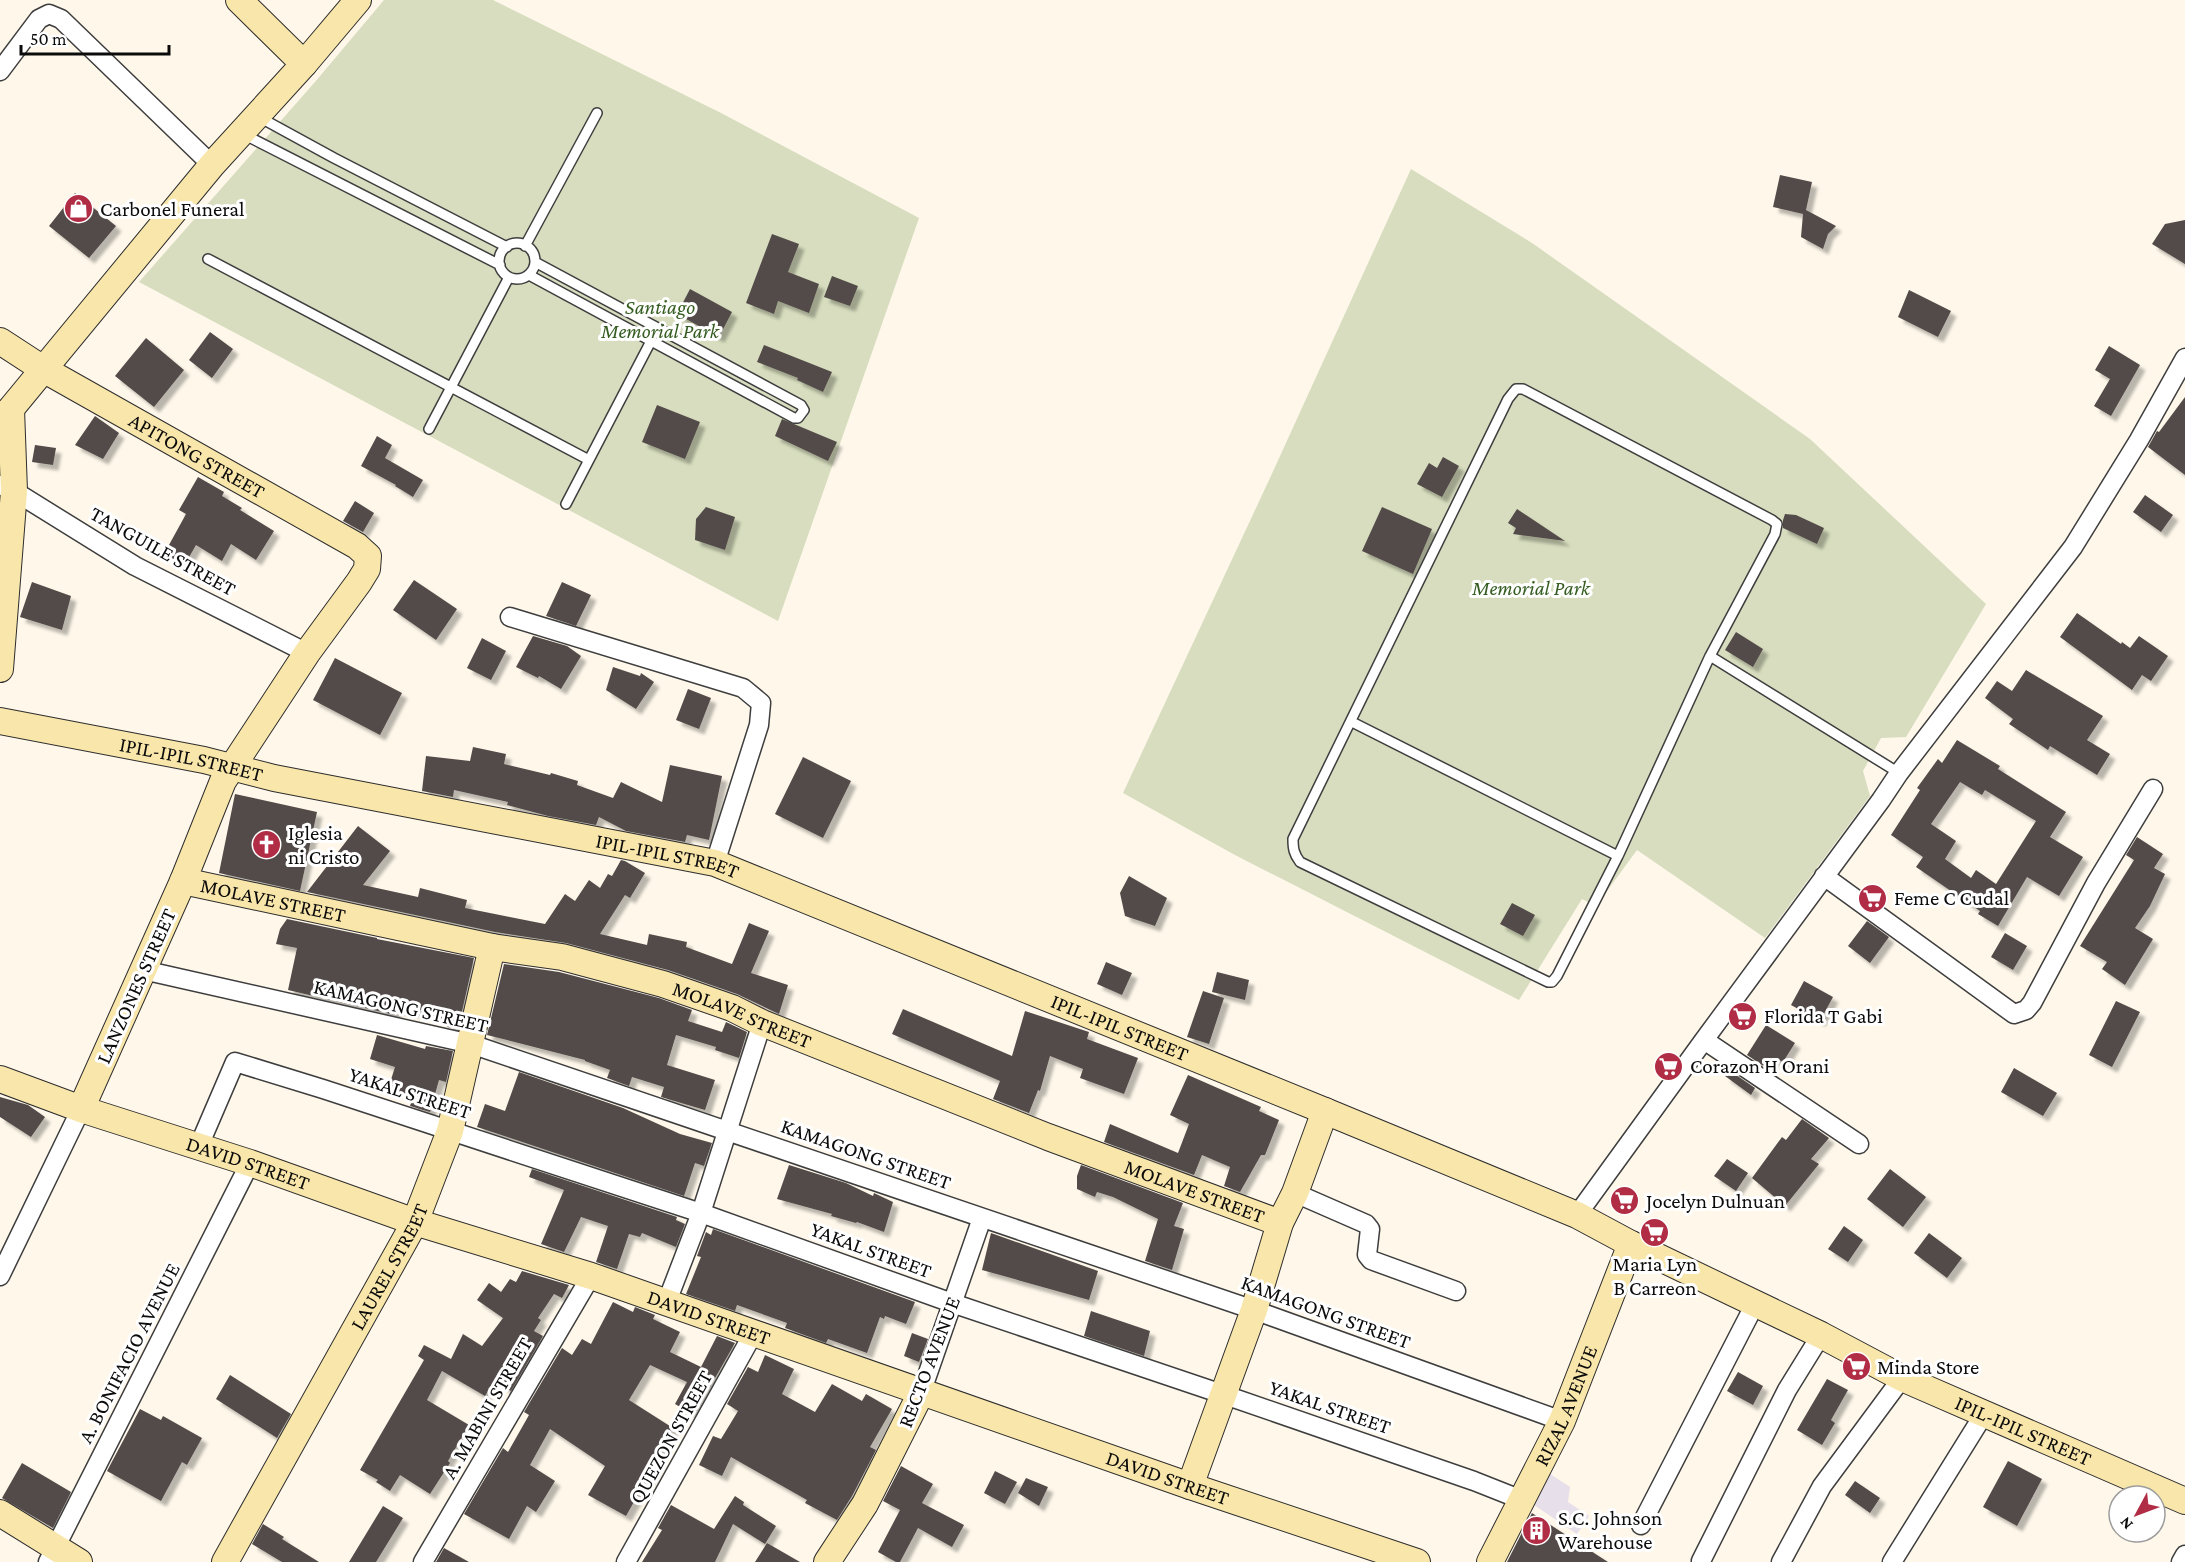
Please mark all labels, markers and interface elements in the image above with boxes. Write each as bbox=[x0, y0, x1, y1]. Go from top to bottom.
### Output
scale bar bbox=[21, 18, 170, 56]
text: 50 m bbox=[30, 29, 67, 49]
shop icon: Carbonel Funeral bbox=[63, 193, 95, 225]
place label: Carbonel Funeral bbox=[100, 197, 245, 221]
park label: Santiago Memorial Park bbox=[600, 295, 720, 343]
street label: APITONG STREET bbox=[125, 408, 270, 504]
street label: TANGUILE STREET bbox=[86, 501, 240, 601]
park label: Memorial Park bbox=[1471, 576, 1591, 600]
street label: IPIL-IPIL STREET bbox=[117, 732, 266, 787]
place label: Iglesia ni Cristo bbox=[288, 821, 360, 869]
street label: IPIL-IPIL STREET bbox=[594, 828, 743, 884]
church icon: Iglesia ni Cristo bbox=[251, 829, 283, 861]
street label: MOLAVE STREET bbox=[198, 873, 348, 928]
supermarket icon: Feme C Cudal bbox=[1857, 882, 1889, 914]
place label: Feme C Cudal bbox=[1894, 886, 2009, 910]
street label: LANZONES STREET bbox=[91, 904, 181, 1067]
street label: KAMAGONG STREET bbox=[311, 974, 491, 1038]
street label: MOLAVE STREET bbox=[669, 976, 815, 1054]
street label: IPIL-IPIL STREET bbox=[1048, 989, 1192, 1066]
supermarket icon: Florida T Gabi bbox=[1727, 1000, 1759, 1032]
place label: Florida T Gabi bbox=[1764, 1004, 1883, 1028]
supermarket icon: Corazon H Orani bbox=[1653, 1050, 1685, 1082]
place label: Corazon H Orani bbox=[1690, 1054, 1830, 1078]
street label: YAKAL STREET bbox=[346, 1062, 475, 1124]
street label: KAMAGONG STREET bbox=[778, 1114, 955, 1195]
street label: DAVID STREET bbox=[183, 1131, 314, 1196]
street label: MOLAVE STREET bbox=[1121, 1154, 1269, 1228]
supermarket icon: Jocelyn Dulnuan bbox=[1609, 1185, 1641, 1217]
place label: Jocelyn Dulnuan bbox=[1644, 1189, 1785, 1213]
street label: LAUREL STREET bbox=[345, 1200, 433, 1334]
street label: YAKAL STREET bbox=[807, 1217, 935, 1283]
supermarket icon: Maria Lyn B Carreon bbox=[1639, 1217, 1671, 1249]
place label: Maria Lyn B Carreon bbox=[1613, 1252, 1697, 1300]
street label: A. BONIFACIO AVENUE bbox=[73, 1259, 185, 1447]
street label: KAMAGONG STREET bbox=[1238, 1270, 1414, 1354]
street label: DAVID STREET bbox=[644, 1285, 774, 1350]
street label: RECTO AVENUE bbox=[893, 1293, 965, 1431]
street label: A. MABINI STREET bbox=[437, 1333, 537, 1483]
street label: RIZAL AVENUE bbox=[1529, 1342, 1602, 1470]
supermarket icon: Minda Store bbox=[1840, 1351, 1872, 1383]
place label: Minda Store bbox=[1877, 1355, 1979, 1379]
street label: QUEZON STREET bbox=[624, 1366, 718, 1508]
street label: YAKAL STREET bbox=[1266, 1375, 1395, 1439]
street label: IPIL-IPIL STREET bbox=[1951, 1391, 2096, 1471]
street label: DAVID STREET bbox=[1103, 1445, 1233, 1510]
north arrow bbox=[2107, 1484, 2167, 1544]
place label: S.C. Johnson Warehouse bbox=[1558, 1506, 1662, 1554]
building icon: S.C. Johnson Warehouse bbox=[1521, 1514, 1553, 1546]
text: N bbox=[2116, 1514, 2136, 1533]

